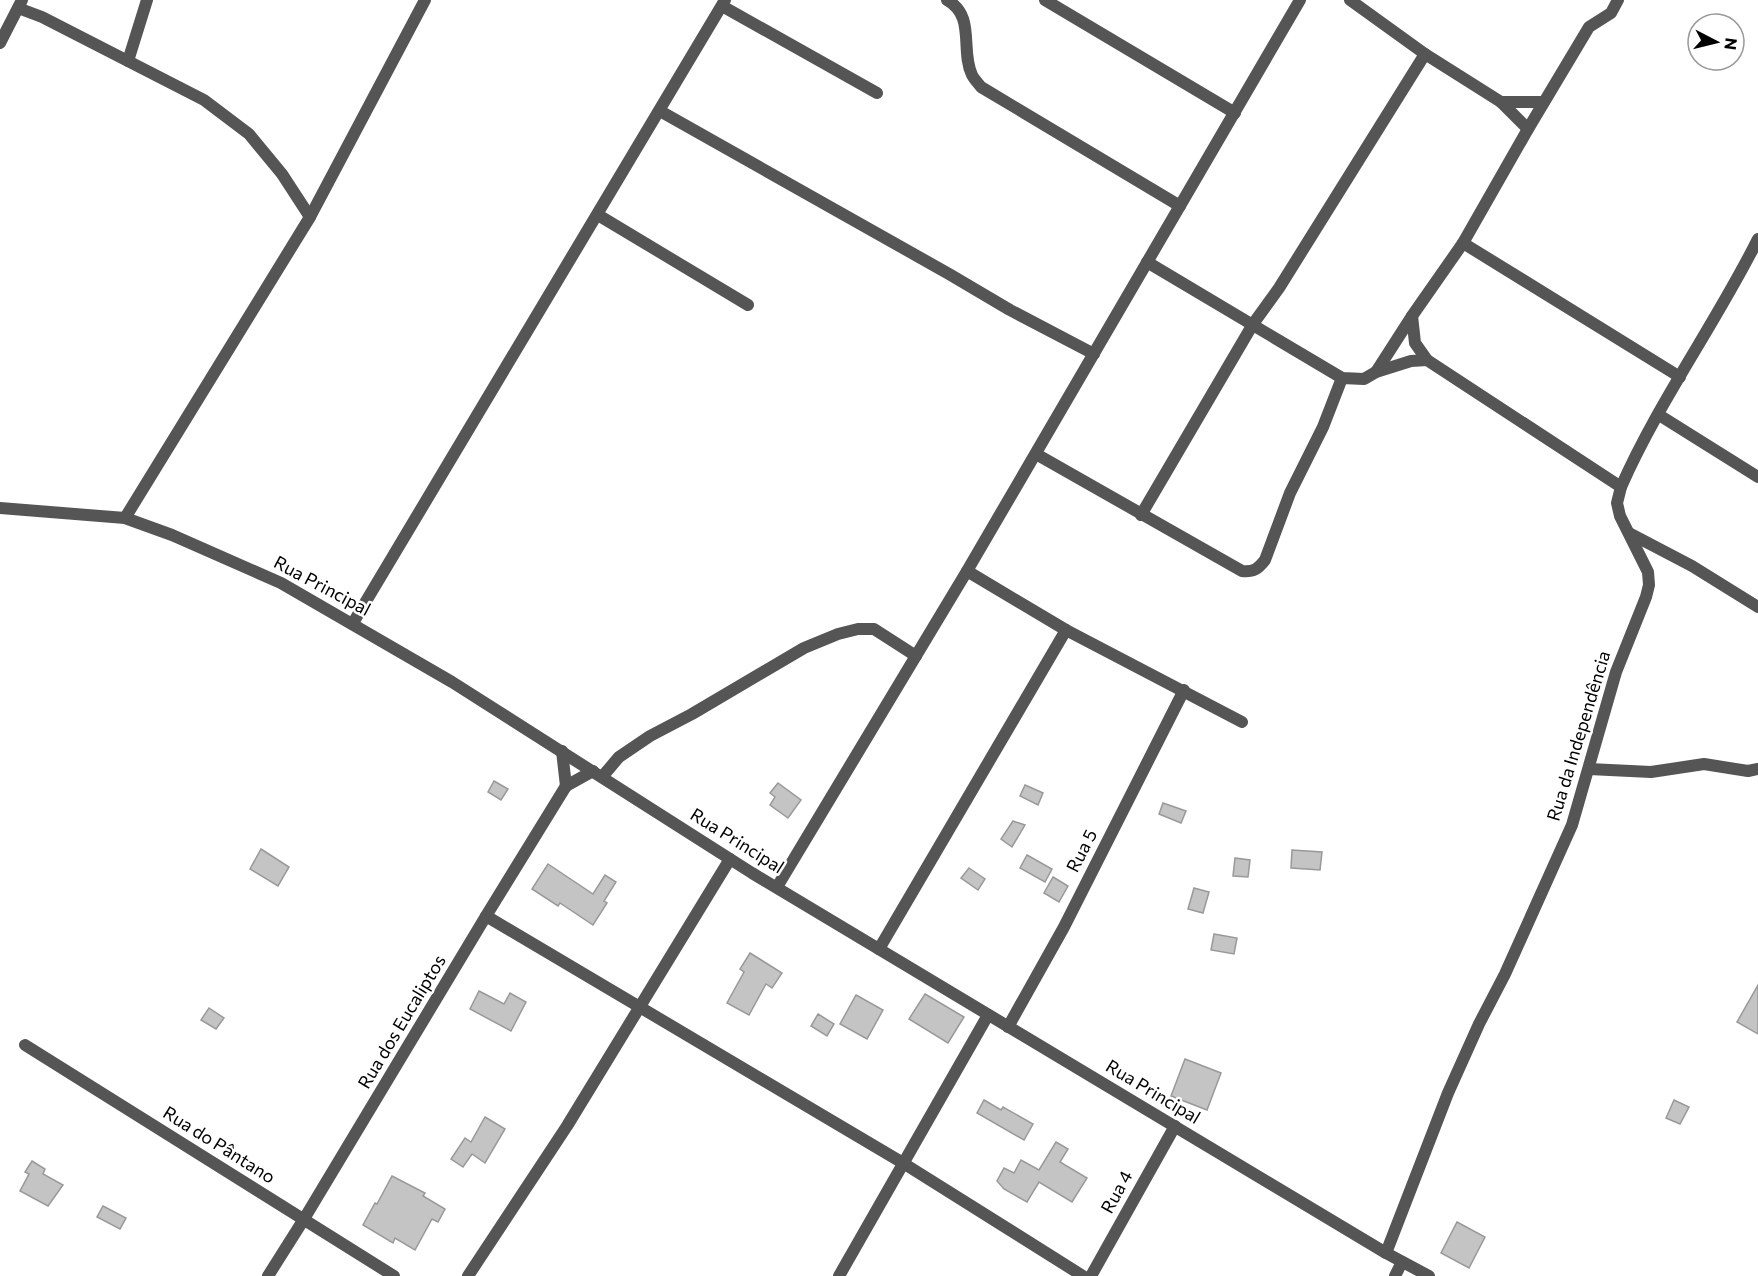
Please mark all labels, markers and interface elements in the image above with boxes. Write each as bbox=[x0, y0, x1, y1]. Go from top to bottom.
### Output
north arrow bbox=[1686, 12, 1746, 72]
text: N bbox=[1721, 37, 1742, 51]
street label: Rua Principal bbox=[270, 550, 375, 620]
street label: Rua da Independência bbox=[1542, 648, 1614, 824]
street label: Rua Principal bbox=[687, 803, 789, 878]
street label: Rua 5 bbox=[1061, 825, 1101, 876]
street label: Rua dos Eucaliptos bbox=[353, 951, 450, 1092]
street label: Rua Principal bbox=[1102, 1054, 1205, 1128]
street label: Rua do Pântano bbox=[159, 1101, 280, 1187]
street label: Rua 4 bbox=[1095, 1166, 1137, 1217]

